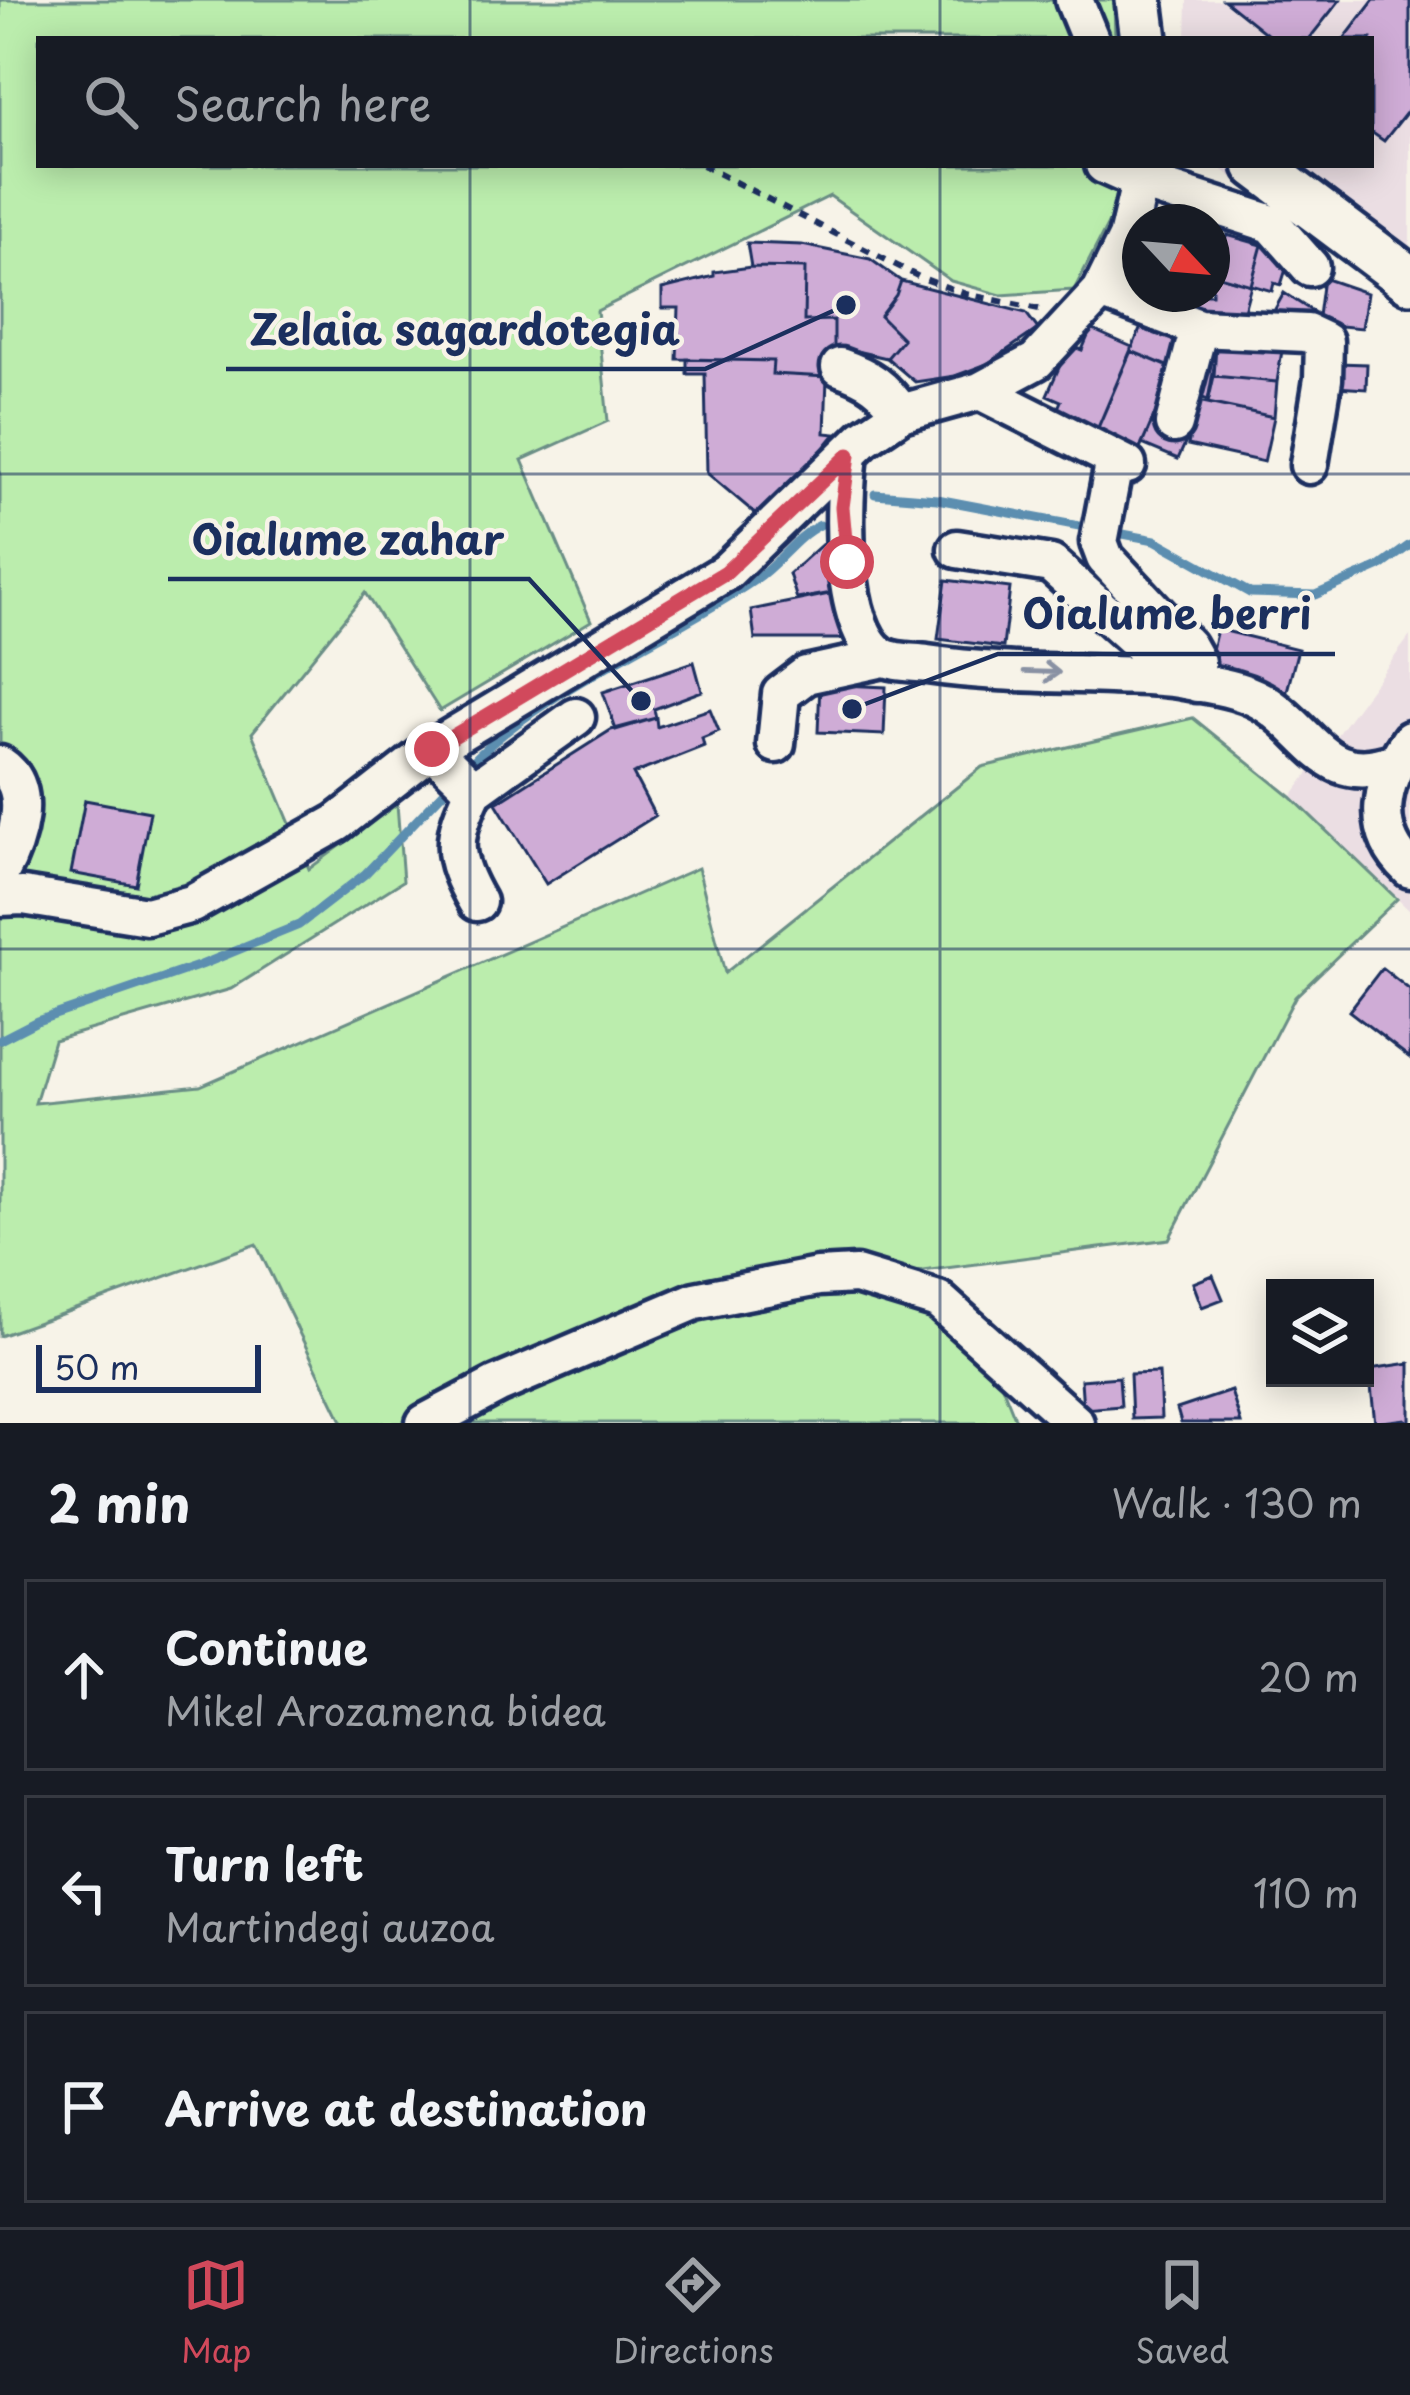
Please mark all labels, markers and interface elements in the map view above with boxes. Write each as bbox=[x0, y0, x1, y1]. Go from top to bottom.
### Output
search box bbox=[36, 36, 1374, 168]
text: Search here bbox=[174, 68, 431, 136]
icon: search bbox=[78, 69, 144, 135]
north arrow bbox=[1122, 204, 1230, 312]
callout: Zelaia sagardotegia bbox=[226, 291, 705, 369]
text: Zelaia sagardotegia bbox=[250, 296, 681, 359]
callout: Oialume zahar bbox=[168, 501, 529, 579]
text: Oialume zahar bbox=[192, 506, 505, 569]
route start bbox=[820, 535, 874, 589]
callout: Oialume berri bbox=[998, 576, 1335, 654]
text: Oialume berri bbox=[1022, 580, 1312, 643]
one-way arrow bbox=[1022, 661, 1061, 684]
route end bbox=[405, 722, 459, 776]
map controls bbox=[1266, 1279, 1374, 1387]
button: layers bbox=[1266, 1279, 1374, 1387]
scale bar bbox=[36, 1339, 261, 1392]
text: 50 m bbox=[54, 1341, 140, 1391]
text: 2 min bbox=[48, 1463, 190, 1540]
text: Walk · 130 m bbox=[1112, 1472, 1362, 1531]
text: Continue bbox=[165, 1612, 368, 1680]
icon: ahead bbox=[51, 1642, 117, 1708]
text: 20 m bbox=[1258, 1646, 1359, 1705]
text: Mikel Arozamena bidea bbox=[165, 1680, 606, 1739]
text: Turn left bbox=[165, 1828, 364, 1896]
icon: left bbox=[51, 1858, 117, 1924]
text: 110 m bbox=[1253, 1862, 1359, 1921]
text: Martindegi auzoa bbox=[165, 1896, 495, 1955]
text: Arrive at destination bbox=[165, 2073, 648, 2141]
icon: arrive bbox=[51, 2074, 117, 2140]
tab: Map bbox=[181, 2252, 251, 2374]
tab: Directions bbox=[613, 2252, 774, 2374]
tab: Saved bbox=[1135, 2252, 1229, 2374]

